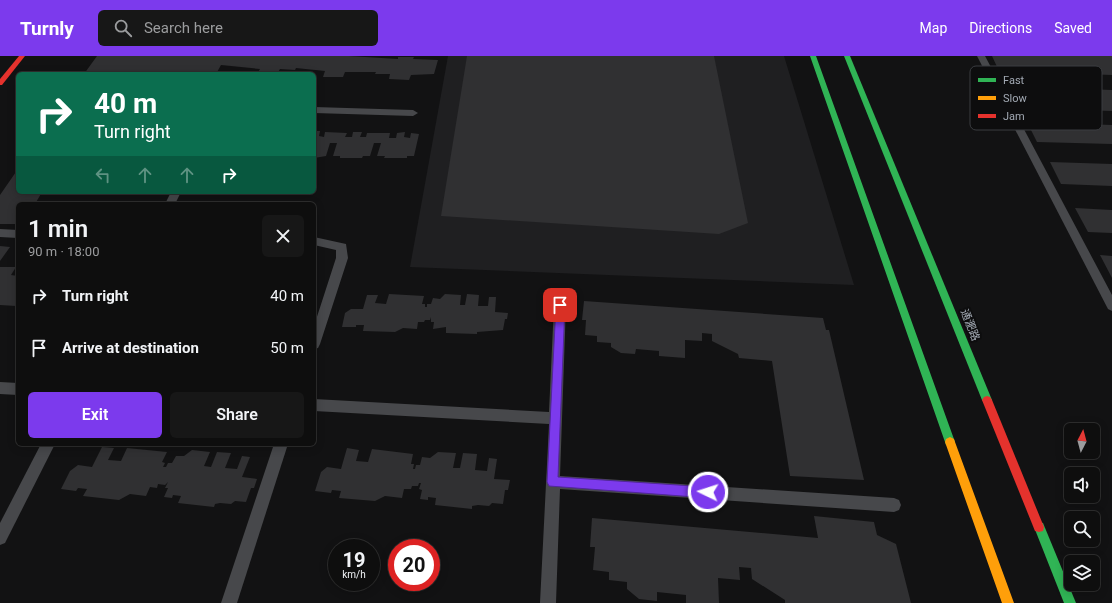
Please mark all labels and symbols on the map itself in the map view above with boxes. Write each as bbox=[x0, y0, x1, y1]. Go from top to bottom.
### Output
legend bbox=[970, 66, 1102, 130]
text: Fast bbox=[1003, 74, 1025, 87]
text: Slow bbox=[1003, 92, 1027, 105]
text: Jam bbox=[1003, 110, 1025, 123]
pin bbox=[543, 288, 577, 322]
street label: 通淝路 bbox=[958, 307, 982, 343]
north arrow bbox=[1064, 423, 1100, 459]
position arrow bbox=[687, 471, 729, 513]
speed limit sign: 20 bbox=[388, 539, 440, 591]

